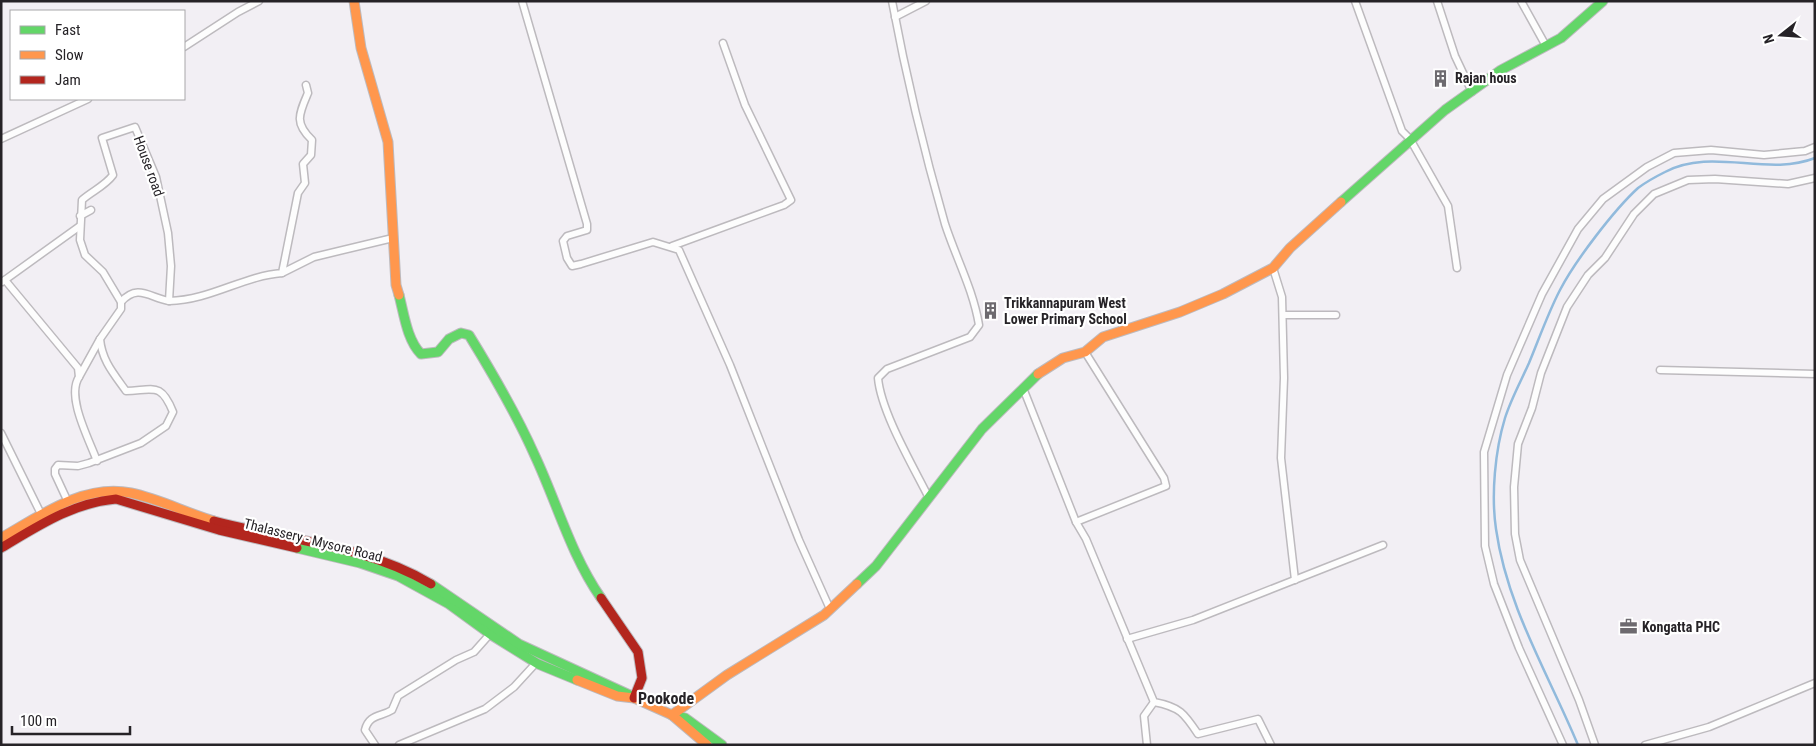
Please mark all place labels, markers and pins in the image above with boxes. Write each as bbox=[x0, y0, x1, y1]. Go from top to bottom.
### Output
building icon: Rajan hous bbox=[1431, 68, 1451, 88]
place label: Rajan hous bbox=[1455, 70, 1517, 86]
place label: Trikkannapuram West Lower Primary School bbox=[1004, 295, 1127, 327]
building icon: Trikkannapuram West Lower Primary School bbox=[980, 301, 1000, 321]
office icon: Kongatta PHC bbox=[1618, 617, 1638, 637]
place label: Kongatta PHC bbox=[1642, 619, 1720, 635]

